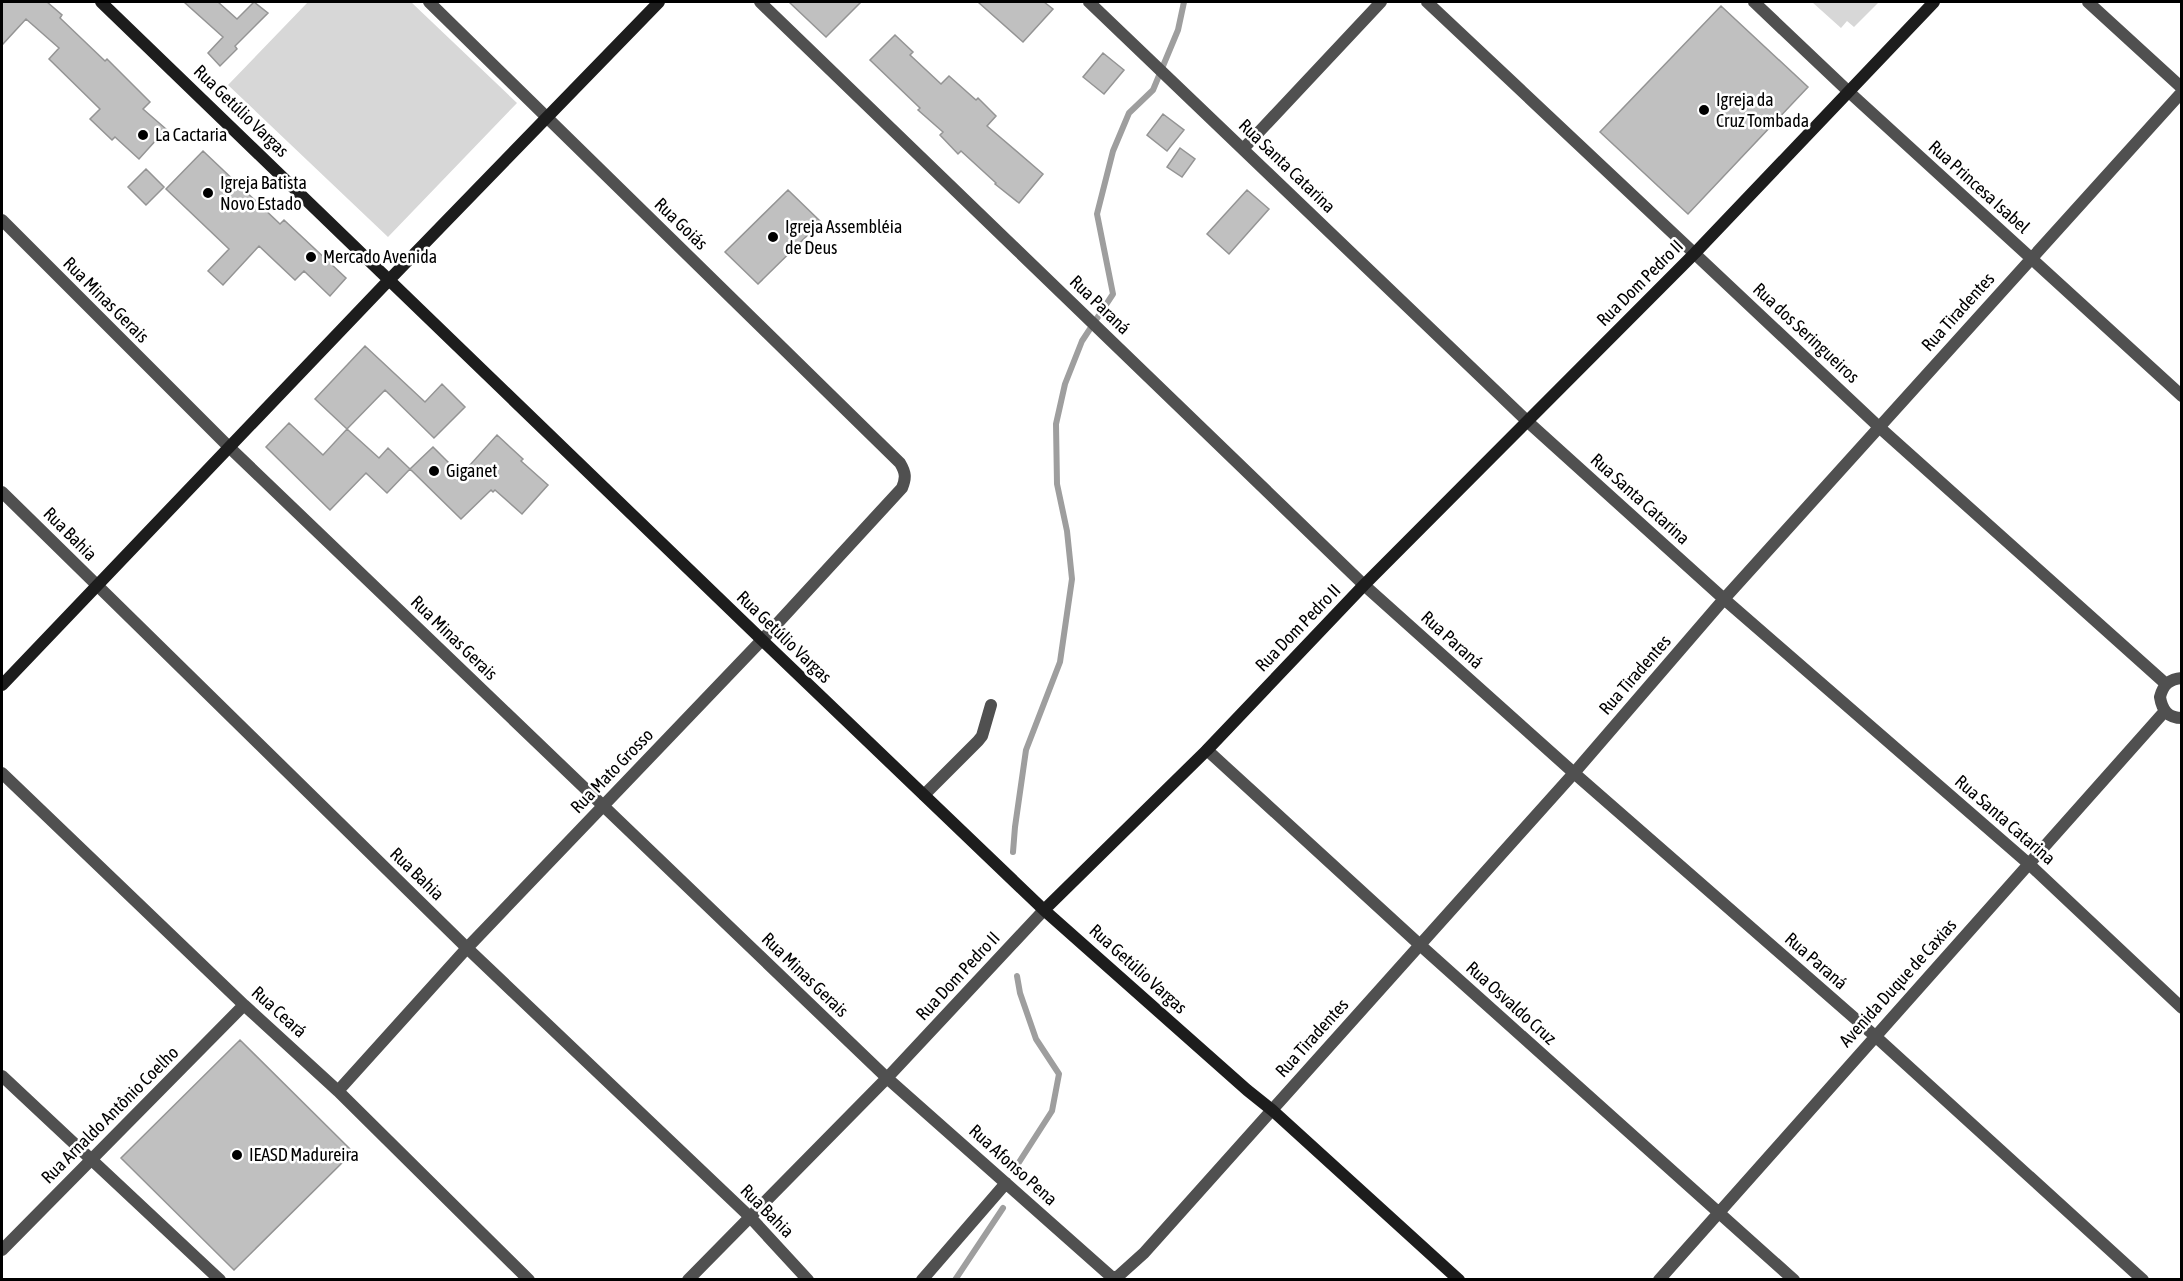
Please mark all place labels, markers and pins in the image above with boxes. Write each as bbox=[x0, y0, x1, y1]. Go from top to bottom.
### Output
place label: Igreja da Cruz Tombada bbox=[1716, 89, 1809, 131]
marker: Igreja da Cruz Tombada bbox=[1697, 103, 1711, 117]
place label: La Cactaria bbox=[155, 124, 227, 145]
marker: La Cactaria bbox=[136, 128, 150, 142]
place label: Igreja Batista Novo Estado bbox=[220, 172, 307, 214]
marker: Igreja Batista Novo Estado bbox=[201, 186, 215, 200]
place label: Igreja Assembléia de Deus bbox=[785, 216, 902, 258]
marker: Igreja Assembléia de Deus bbox=[766, 230, 780, 244]
place label: Mercado Avenida bbox=[323, 246, 437, 267]
marker: Mercado Avenida bbox=[304, 250, 318, 264]
place label: Giganet bbox=[446, 460, 498, 481]
marker: Giganet bbox=[427, 464, 441, 478]
place label: IEASD Madureira bbox=[249, 1144, 359, 1165]
marker: IEASD Madureira bbox=[230, 1148, 244, 1162]

